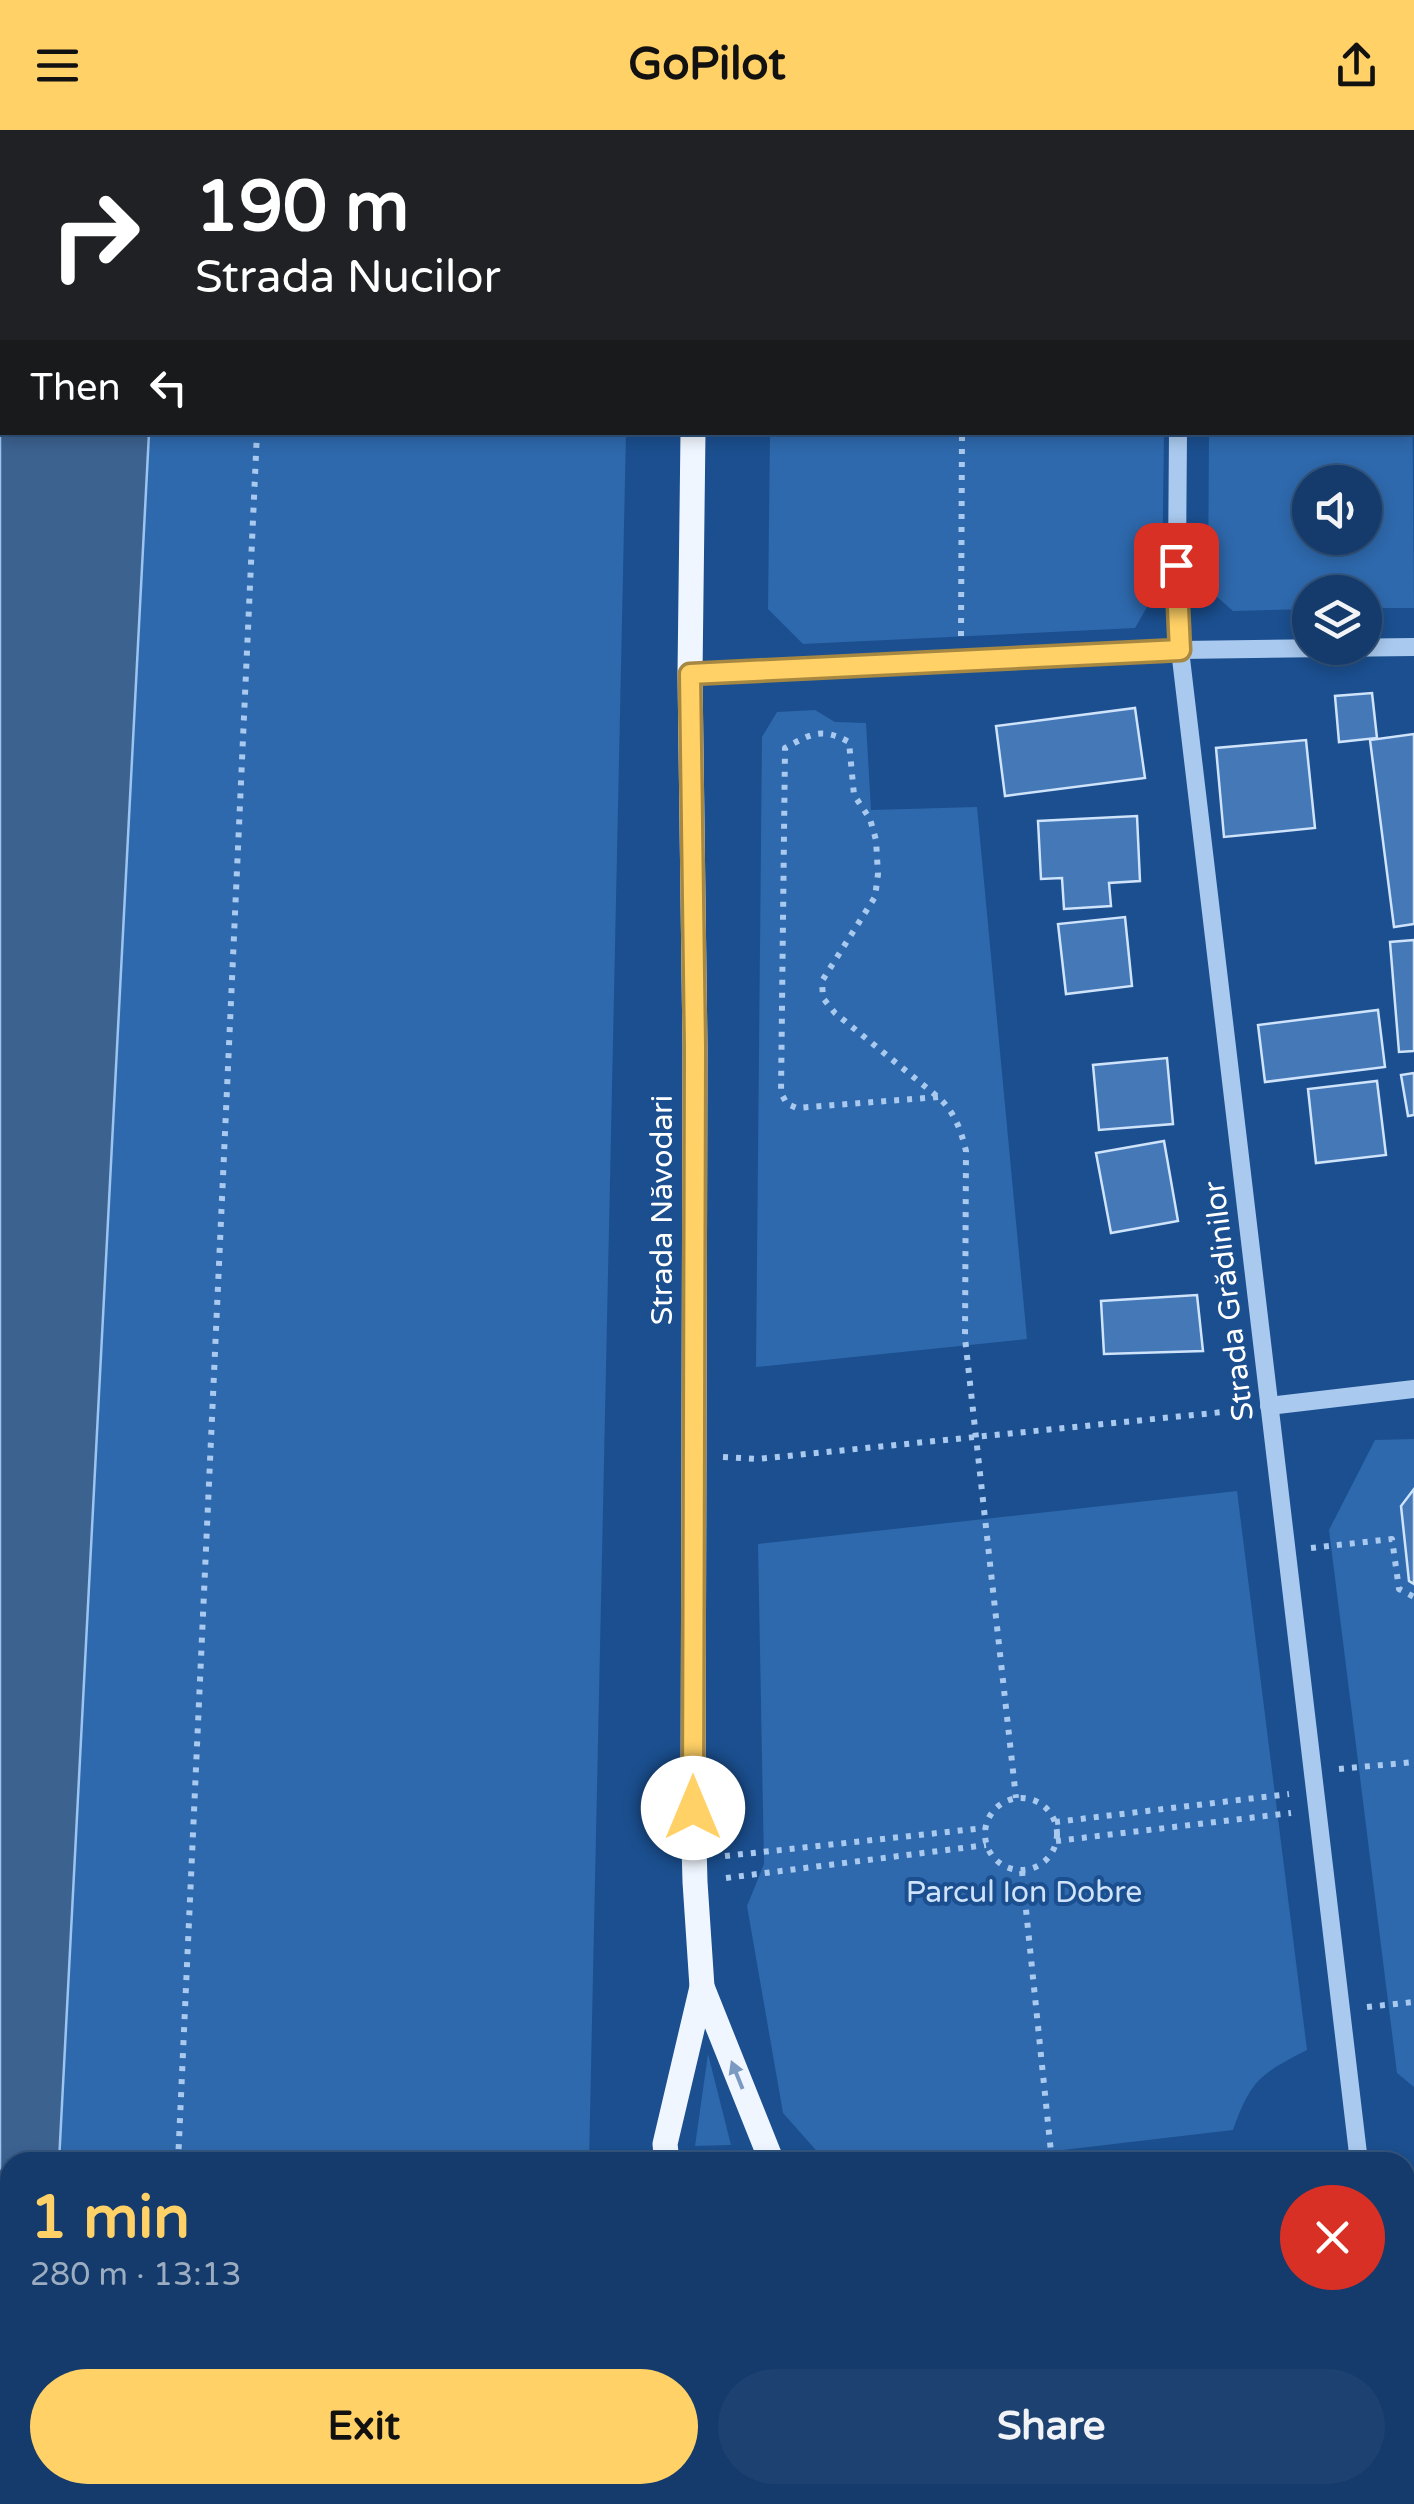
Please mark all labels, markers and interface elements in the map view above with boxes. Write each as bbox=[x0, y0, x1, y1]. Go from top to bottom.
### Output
icon: menu bbox=[30, 38, 85, 93]
text: GoPilot bbox=[628, 38, 786, 92]
icon: share bbox=[1329, 38, 1384, 93]
text: 190 m bbox=[195, 166, 409, 250]
icon: right bbox=[30, 170, 160, 300]
text: Strada Nucilor bbox=[195, 251, 501, 305]
icon: left bbox=[141, 360, 196, 415]
text: Then bbox=[30, 365, 121, 411]
map controls bbox=[1292, 465, 1382, 665]
button: sound bbox=[1292, 465, 1382, 555]
pin bbox=[1134, 523, 1219, 608]
icon: arrive bbox=[1149, 538, 1204, 593]
button: layers bbox=[1292, 575, 1382, 665]
street label: Strada Năvodari bbox=[644, 1095, 681, 1325]
street label: Strada Grădinilor bbox=[1196, 1178, 1262, 1423]
position arrow bbox=[641, 1756, 745, 1860]
park label: Parcul Ion Dobre bbox=[906, 1874, 1142, 1911]
one-way arrow bbox=[729, 2059, 745, 2089]
text: 1 min bbox=[30, 2182, 190, 2254]
button: close bbox=[1280, 2185, 1385, 2290]
text: 280 m · 13:13 bbox=[30, 2256, 242, 2294]
button: Exit bbox=[30, 2369, 698, 2484]
button: Share bbox=[718, 2369, 1385, 2484]

